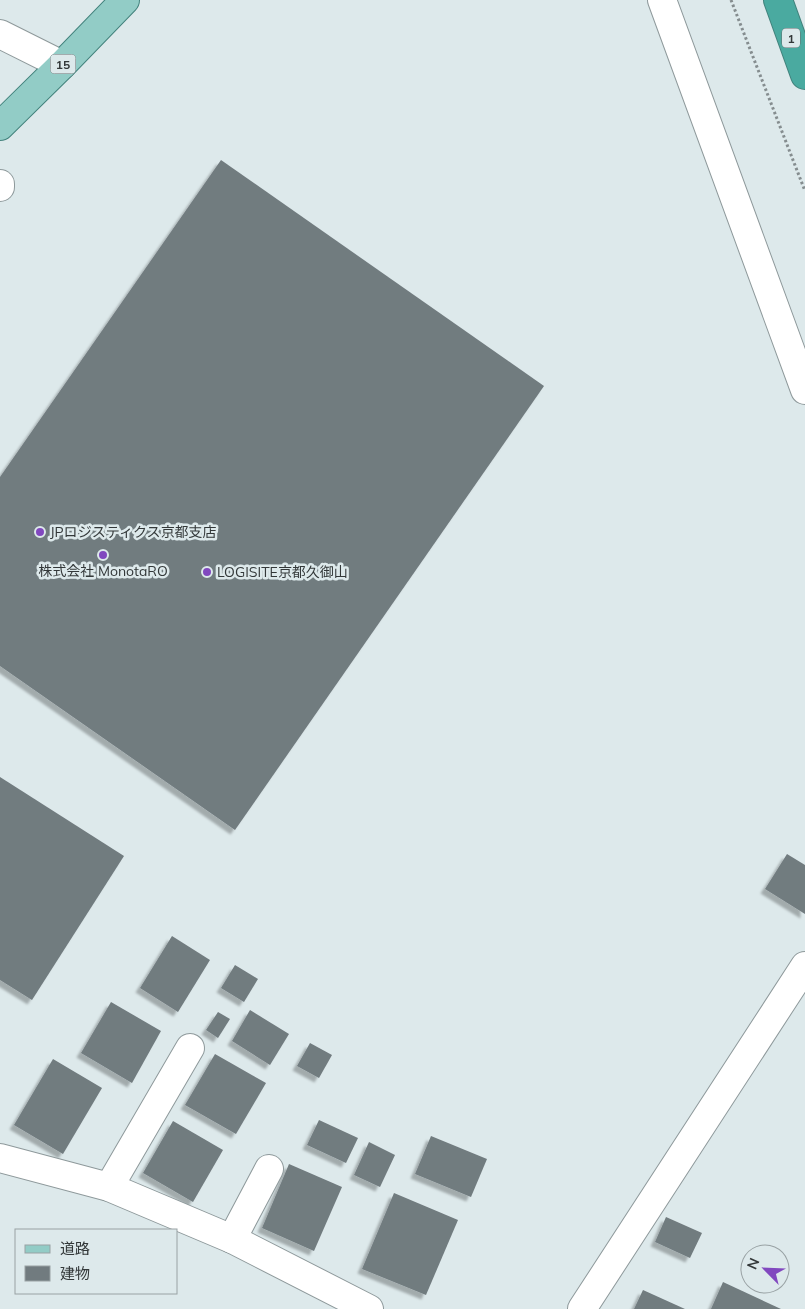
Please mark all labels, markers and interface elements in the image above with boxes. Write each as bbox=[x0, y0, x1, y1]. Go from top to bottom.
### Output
road number: 1 bbox=[782, 28, 800, 48]
road number: 15 bbox=[50, 54, 76, 74]
place label: JPロジスティクス京都支店 bbox=[50, 523, 216, 541]
marker: JPロジスティクス京都支店 bbox=[34, 526, 46, 538]
marker: 株式会社 MonotaRO bbox=[97, 549, 109, 561]
place label: 株式会社 MonotaRO bbox=[38, 562, 168, 580]
place label: LOGISITE京都久御山 bbox=[217, 563, 348, 581]
marker: LOGISITE京都久御山 bbox=[201, 566, 213, 578]
legend bbox=[15, 1229, 178, 1294]
text: 道路 bbox=[60, 1239, 90, 1258]
north arrow bbox=[740, 1244, 790, 1294]
text: N bbox=[743, 1255, 763, 1272]
text: 建物 bbox=[60, 1264, 90, 1283]

